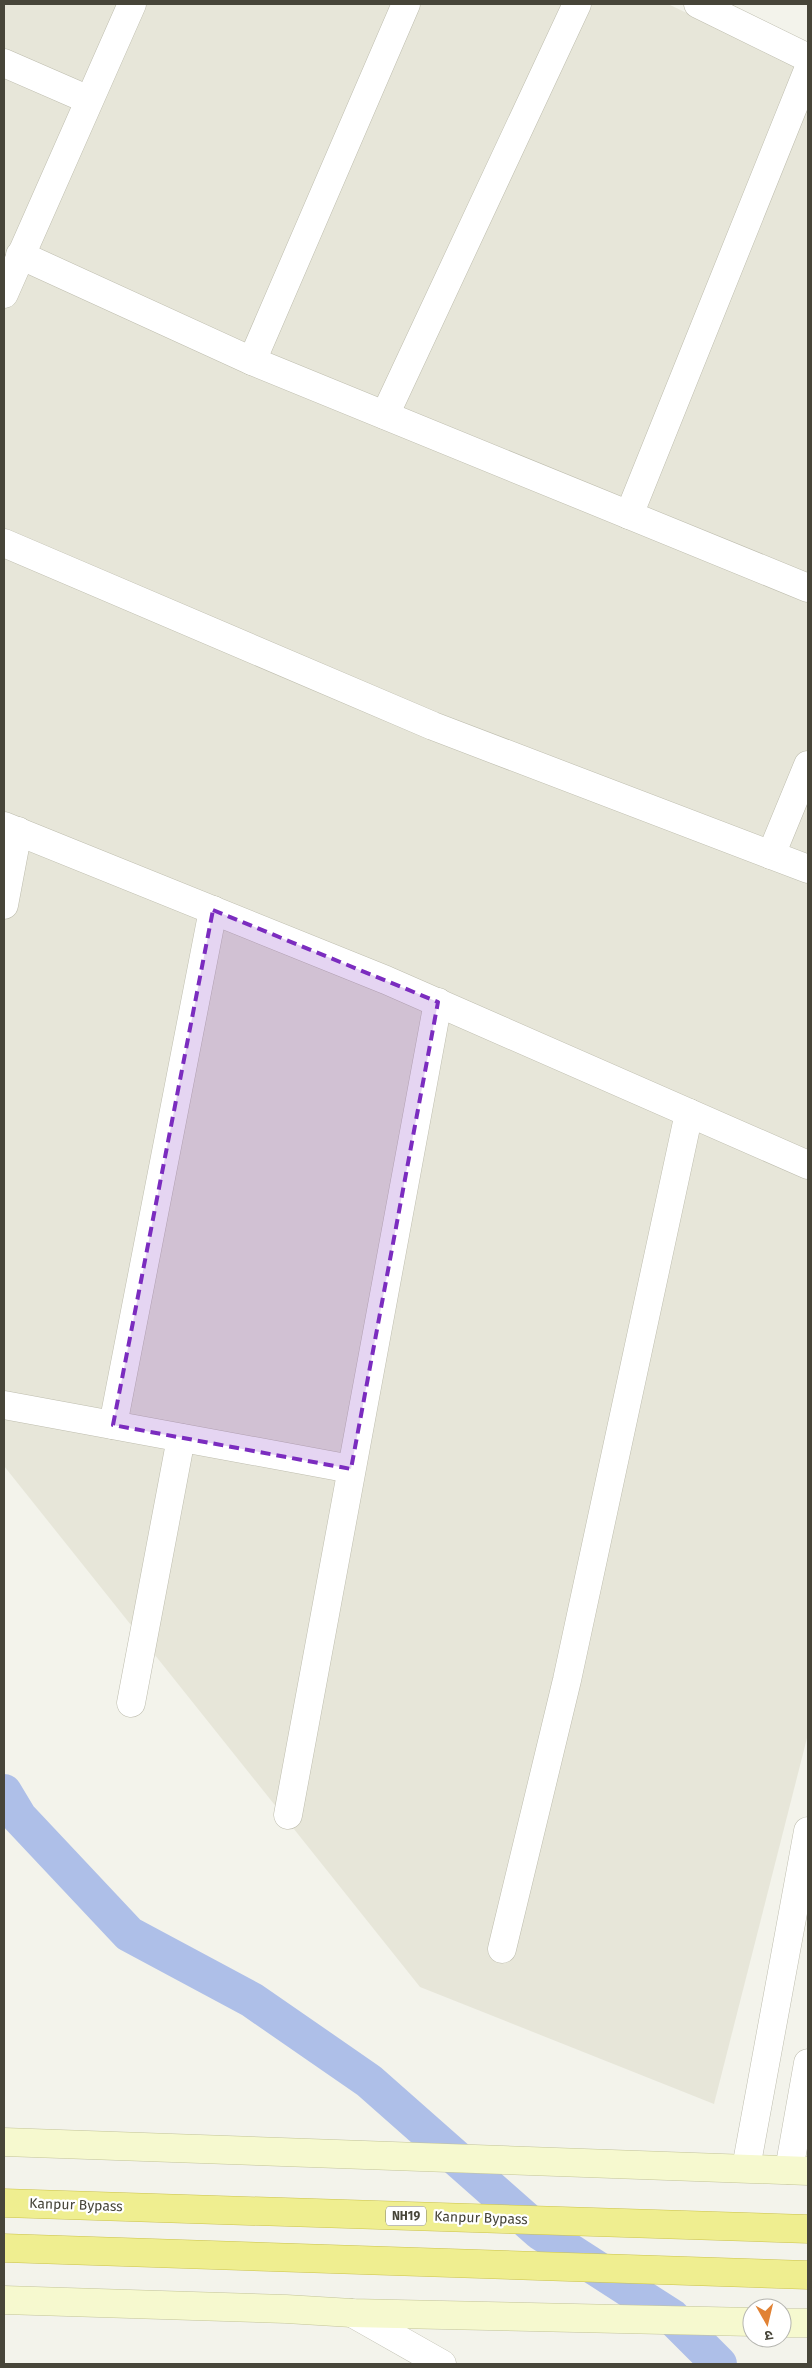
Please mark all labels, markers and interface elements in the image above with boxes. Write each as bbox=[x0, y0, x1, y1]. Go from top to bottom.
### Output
street label: Kanpur Bypass bbox=[29, 2195, 123, 2215]
road number: NH19 bbox=[386, 2206, 426, 2226]
street label: Kanpur Bypass bbox=[434, 2208, 528, 2228]
north arrow bbox=[742, 2298, 792, 2348]
text: उ bbox=[763, 2326, 774, 2344]

